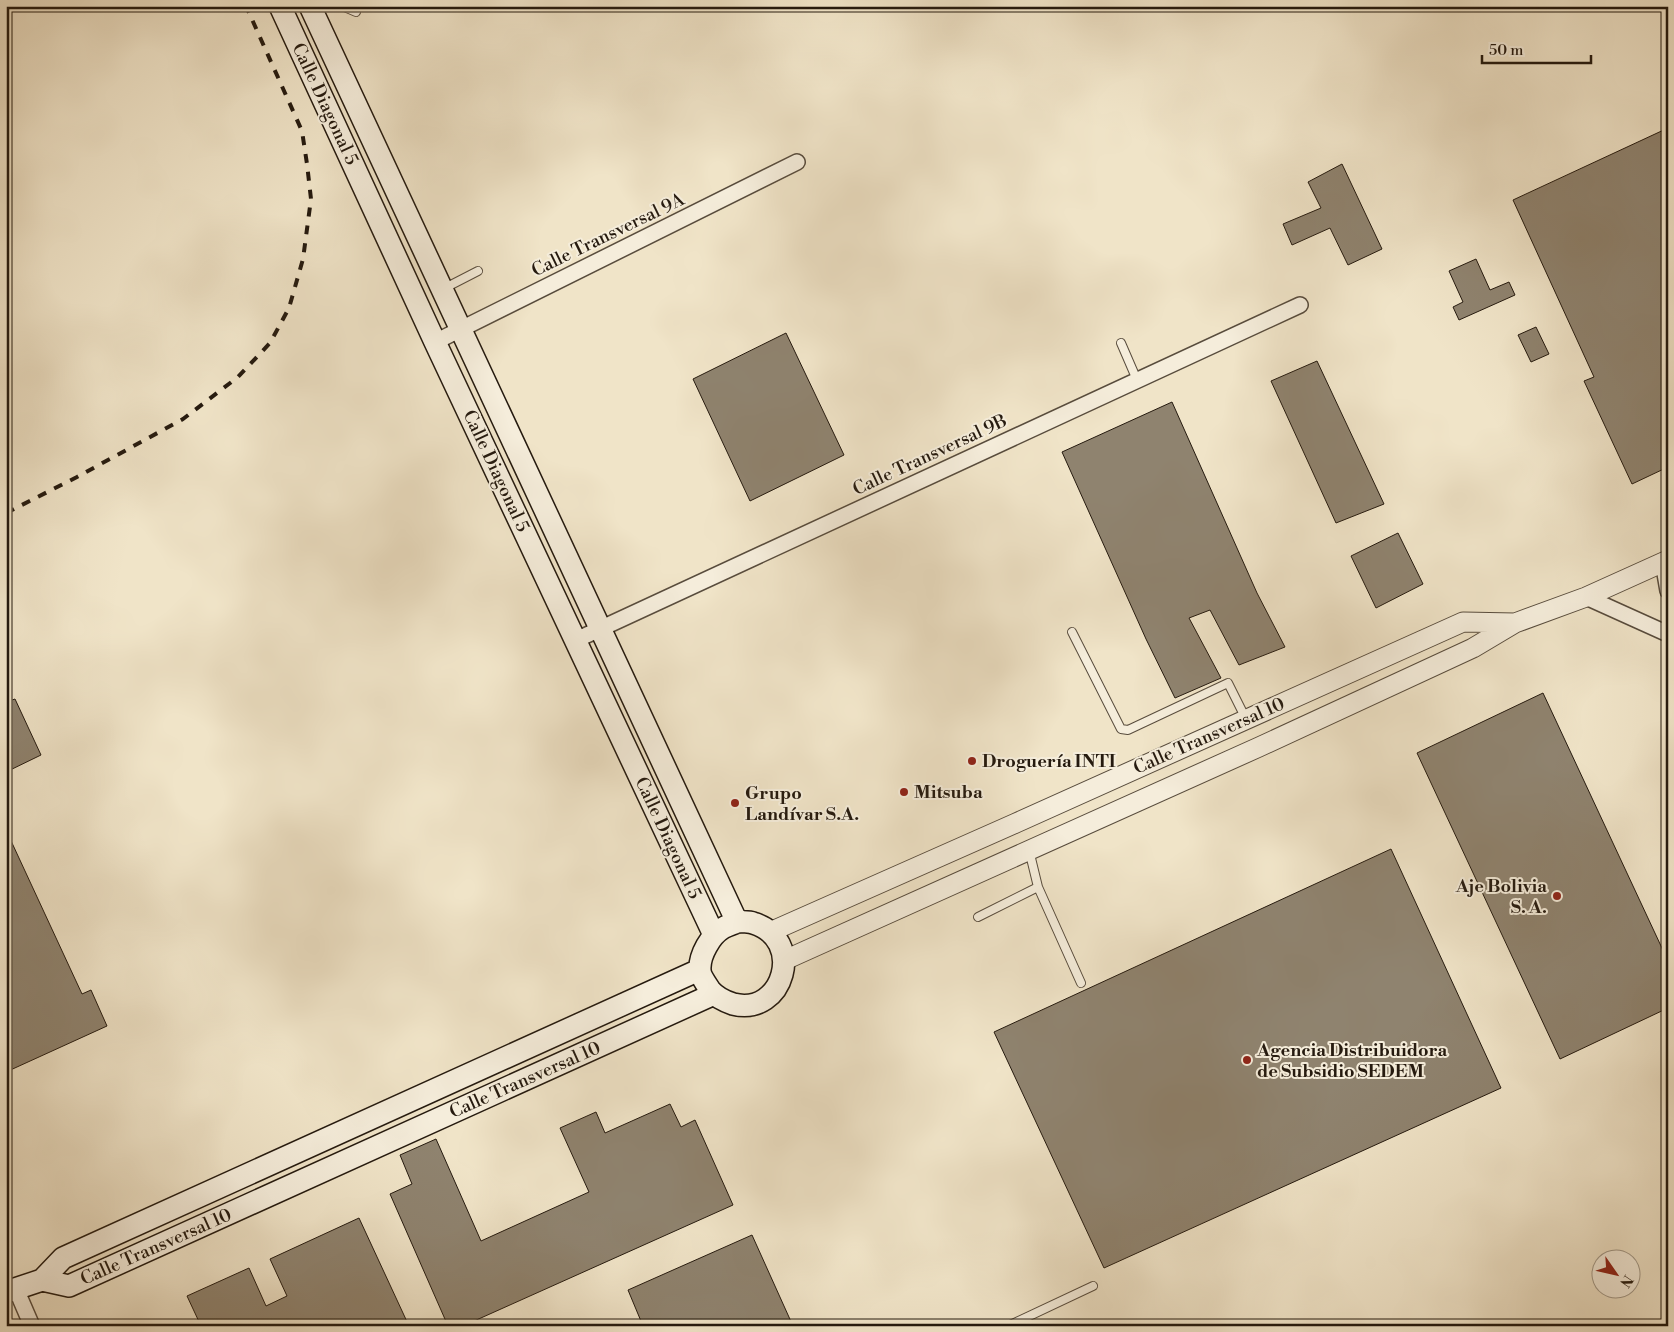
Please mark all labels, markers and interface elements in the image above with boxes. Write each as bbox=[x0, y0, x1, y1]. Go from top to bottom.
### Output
scale bar bbox=[1482, 32, 1590, 64]
street label: Calle Diagonal 5 bbox=[287, 39, 363, 169]
text: 50 m bbox=[1489, 41, 1523, 60]
street label: Calle Transversal 9A bbox=[528, 188, 689, 282]
street label: Calle Diagonal 5 bbox=[458, 406, 534, 536]
street label: Calle Transversal 9B bbox=[849, 409, 1011, 501]
street label: Calle Transversal 10 bbox=[1130, 692, 1288, 780]
place label: Droguería INTI bbox=[982, 750, 1116, 773]
marker: Droguería INTI bbox=[966, 755, 978, 767]
street label: Calle Diagonal 5 bbox=[630, 773, 706, 903]
place label: Mitsuba bbox=[914, 781, 983, 804]
place label: Grupo Landívar S.A. bbox=[745, 782, 859, 826]
marker: Mitsuba bbox=[898, 786, 910, 798]
marker: Grupo Landívar S.A. bbox=[729, 797, 741, 809]
place label: Aje Bolivia S. A. bbox=[1455, 875, 1547, 919]
marker: Aje Bolivia S. A. bbox=[1551, 890, 1563, 902]
street label: Calle Transversal 10 bbox=[446, 1036, 604, 1124]
place label: Agencia Distribuidora de Subsidio SEDEM bbox=[1256, 1039, 1448, 1083]
marker: Agencia Distribuidora de Subsidio SEDEM bbox=[1241, 1054, 1253, 1066]
street label: Calle Transversal 10 bbox=[77, 1203, 235, 1291]
north arrow bbox=[1592, 1250, 1642, 1300]
text: N bbox=[1615, 1271, 1637, 1290]

